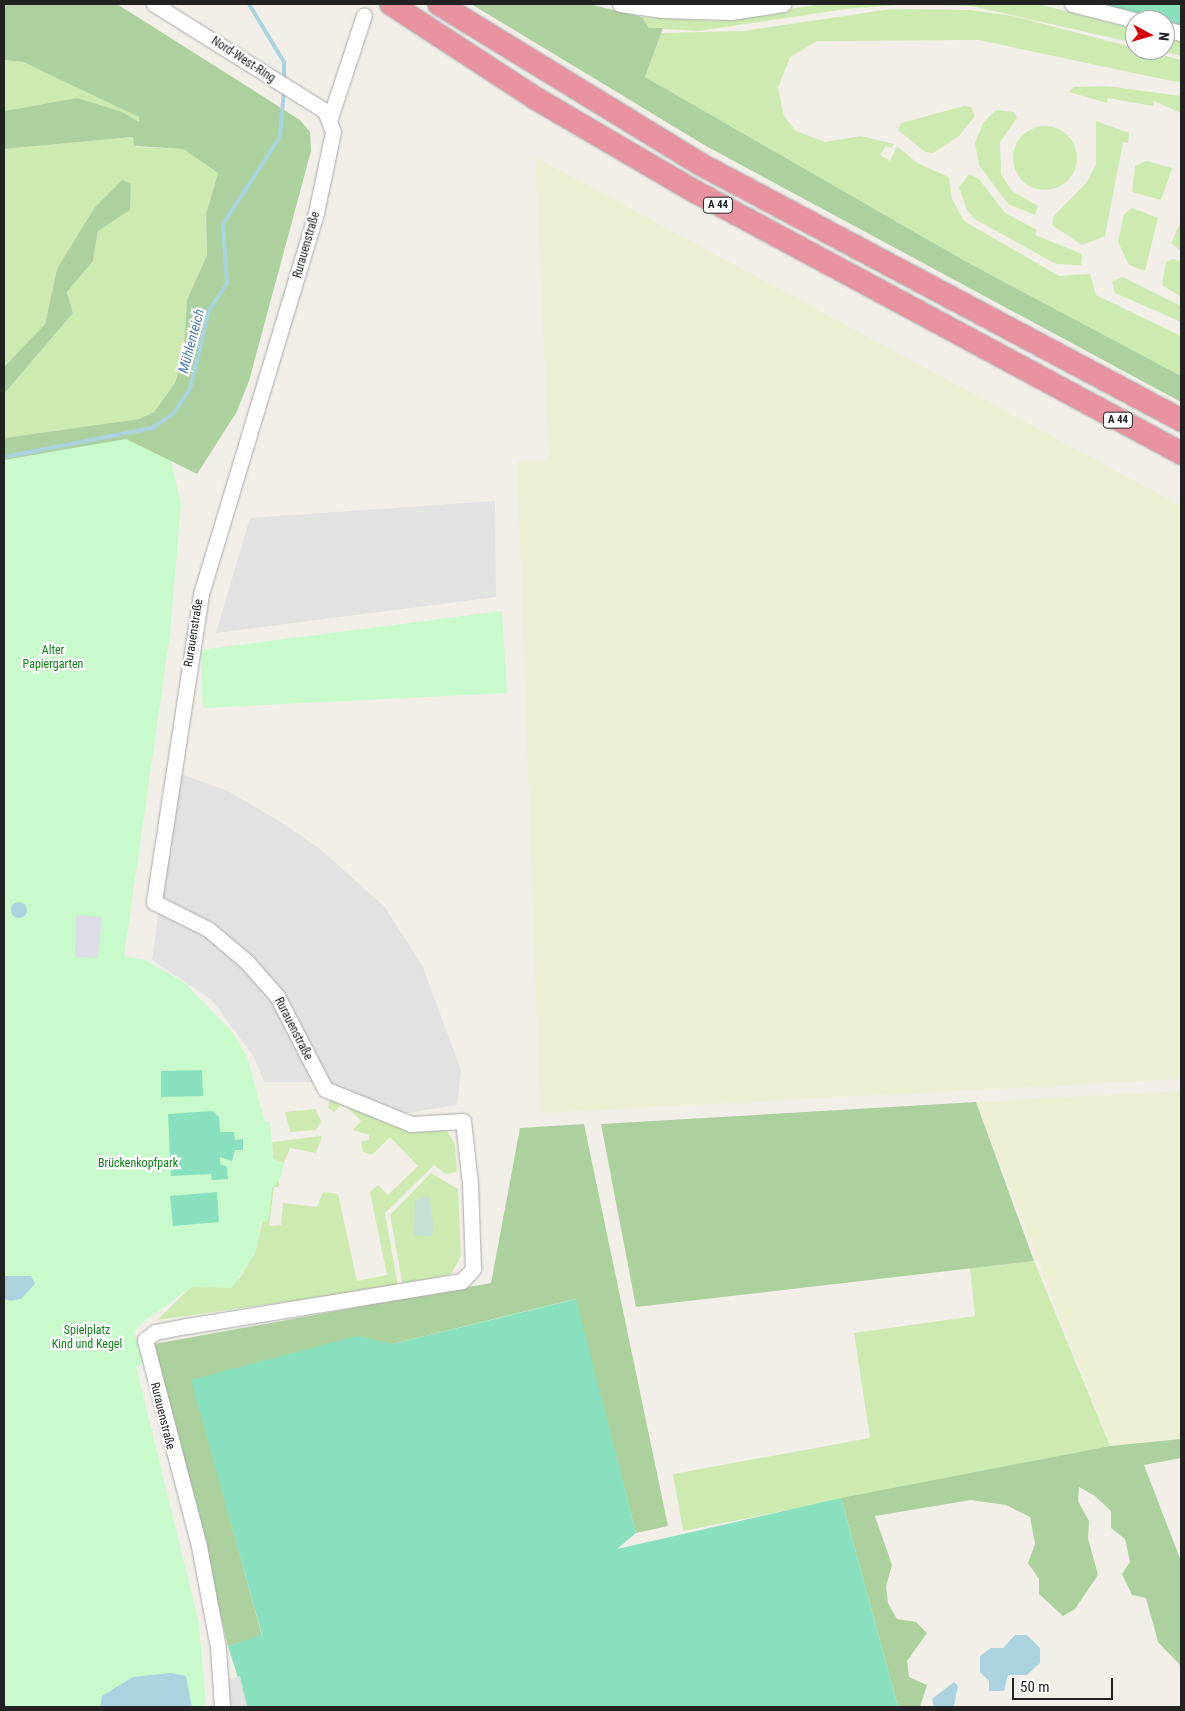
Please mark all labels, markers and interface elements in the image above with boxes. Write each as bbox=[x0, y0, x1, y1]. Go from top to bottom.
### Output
north arrow bbox=[1125, 10, 1175, 60]
text: N bbox=[1156, 31, 1172, 42]
street label: Nord-West-Ring bbox=[208, 34, 278, 86]
road number: A 44 bbox=[702, 196, 734, 214]
street label: Rurauenstraße bbox=[291, 210, 323, 280]
water label: Mühlenteich bbox=[174, 307, 208, 375]
road number: A 44 bbox=[1102, 412, 1134, 428]
street label: Rurauenstraße bbox=[182, 598, 206, 668]
park label: Alter Papiergarten bbox=[23, 644, 83, 672]
street label: Rurauenstraße bbox=[271, 995, 315, 1063]
park label: Brückenkopfpark bbox=[98, 1157, 178, 1171]
park label: Spielplatz Kind und Kegel bbox=[52, 1324, 122, 1352]
street label: Rurauenstraße bbox=[147, 1381, 177, 1451]
scale bar bbox=[1015, 1668, 1116, 1700]
text: 50 m bbox=[1020, 1678, 1050, 1696]

